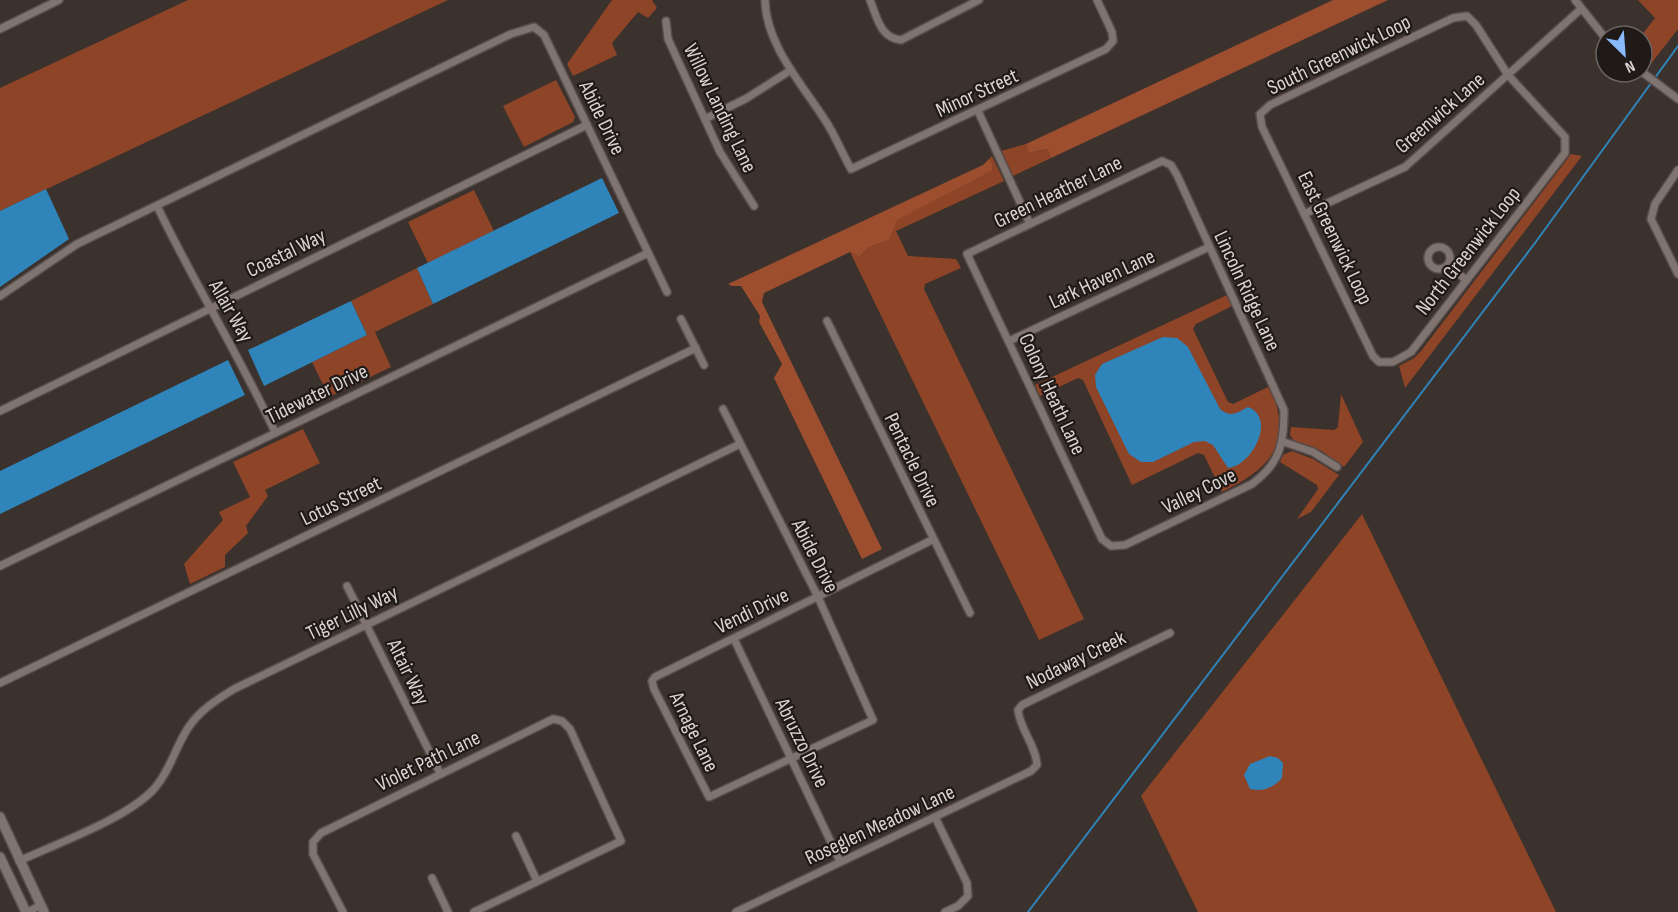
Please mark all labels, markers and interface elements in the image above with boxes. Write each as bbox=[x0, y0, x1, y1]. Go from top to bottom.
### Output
street label: South Greenwick Loop bbox=[1263, 9, 1415, 101]
north arrow bbox=[1594, 24, 1654, 84]
street label: Willow Landing Lane bbox=[678, 39, 762, 177]
text: N bbox=[1622, 56, 1638, 77]
street label: Minor Street bbox=[932, 63, 1022, 123]
street label: Greenwick Lane bbox=[1390, 67, 1490, 159]
street label: Abide Drive bbox=[573, 76, 631, 159]
street label: Green Heather Lane bbox=[990, 150, 1126, 234]
street label: East Greenwick Loop bbox=[1292, 167, 1378, 309]
street label: North Greenwick Loop bbox=[1410, 182, 1526, 320]
street label: Coastal Way bbox=[242, 223, 330, 283]
street label: Lincoln Ridge Lane bbox=[1208, 227, 1286, 355]
street label: Lark Haven Lane bbox=[1045, 244, 1159, 314]
street label: Allair Way bbox=[203, 275, 259, 347]
street label: Colony Heath Lane bbox=[1013, 329, 1091, 459]
street label: Tidewater Drive bbox=[262, 359, 372, 429]
street label: Pentacle Drive bbox=[879, 409, 945, 511]
street label: Valley Cove bbox=[1158, 462, 1240, 520]
street label: Lotus Street bbox=[297, 471, 385, 531]
street label: Abide Drive bbox=[785, 514, 844, 597]
street label: Tiger Lilly Way bbox=[302, 580, 402, 646]
street label: Vendi Drive bbox=[711, 582, 793, 640]
street label: Nodaway Creek bbox=[1022, 625, 1130, 695]
street label: Altair Way bbox=[381, 634, 435, 709]
street label: Arnage Lane bbox=[664, 687, 724, 776]
street label: Abruzzo Drive bbox=[769, 693, 834, 792]
street label: Violet Path Lane bbox=[372, 725, 484, 797]
street label: Roseglen Meadow Lane bbox=[801, 779, 959, 871]

